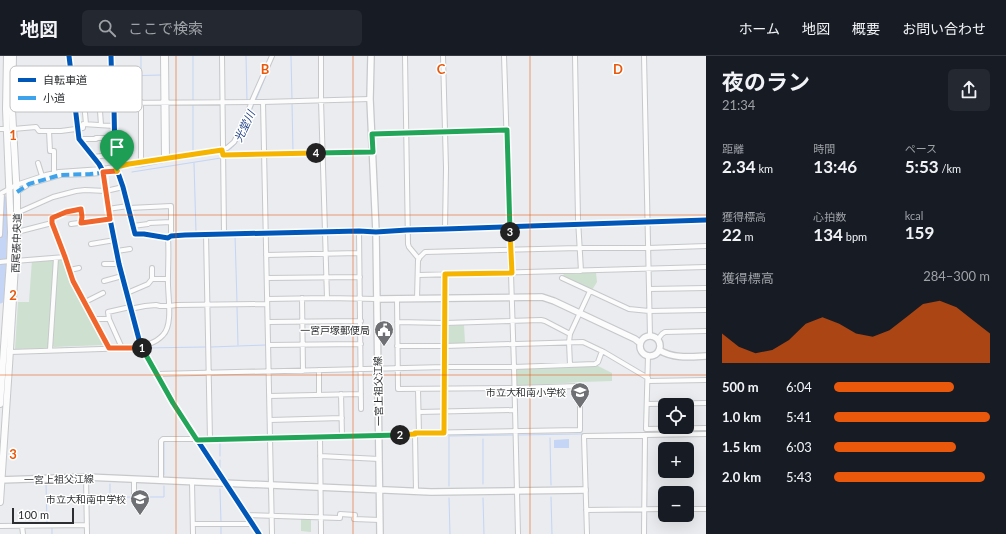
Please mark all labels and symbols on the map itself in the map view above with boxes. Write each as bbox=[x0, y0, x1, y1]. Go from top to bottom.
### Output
text: B bbox=[261, 61, 270, 77]
text: C bbox=[437, 61, 446, 77]
text: D bbox=[613, 61, 623, 77]
legend bbox=[10, 66, 142, 112]
text: 自転車道 bbox=[43, 73, 87, 86]
text: 小道 bbox=[43, 91, 65, 104]
water label: 光堂川 bbox=[231, 107, 257, 144]
text: 1 bbox=[9, 127, 17, 143]
pin bbox=[100, 130, 134, 171]
pin: 4 bbox=[306, 143, 326, 163]
street label: 西尾張中央道 bbox=[9, 213, 23, 273]
pin: 3 bbox=[500, 222, 520, 242]
text: 2 bbox=[9, 287, 17, 303]
public building icon: 一宮戸塚郵便局 bbox=[373, 319, 395, 347]
place label: 一宮戸塚郵便局 bbox=[300, 324, 370, 336]
pin: 1 bbox=[132, 338, 152, 358]
street label: 一宮上祖父江線 bbox=[371, 356, 385, 426]
school or university icon: 市立大和南小学校 bbox=[569, 381, 591, 409]
place label: 市立大和南小学校 bbox=[486, 386, 566, 398]
pin: 2 bbox=[390, 425, 410, 445]
text: 3 bbox=[9, 446, 17, 462]
street label: 一宮上祖父江線 bbox=[24, 472, 94, 486]
school or university icon: 市立大和南中学校 bbox=[129, 488, 151, 516]
place label: 市立大和南中学校 bbox=[46, 493, 126, 505]
scale bar bbox=[12, 506, 74, 525]

